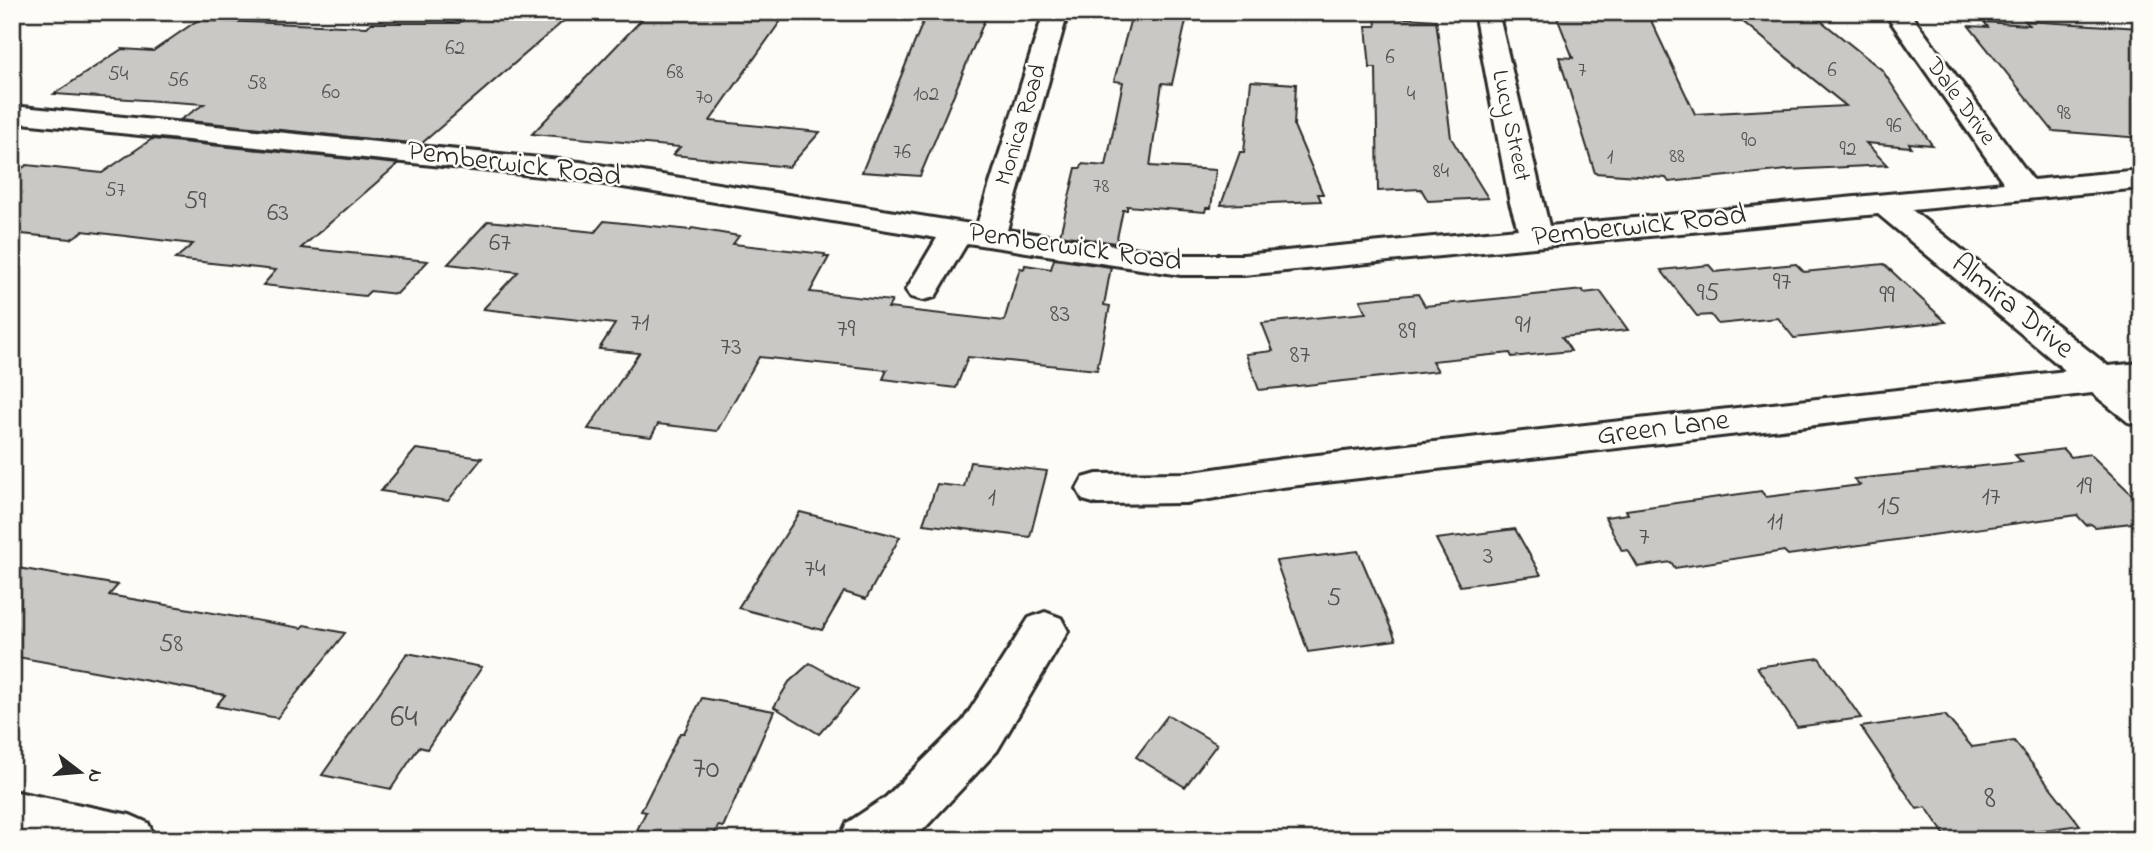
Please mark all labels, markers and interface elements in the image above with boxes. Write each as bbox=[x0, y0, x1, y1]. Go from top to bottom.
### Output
house number: 62 bbox=[445, 34, 465, 64]
house number: 6 bbox=[1385, 43, 1395, 73]
street label: Dale Drive bbox=[1915, 50, 2004, 154]
house number: 7 bbox=[1578, 56, 1587, 86]
house number: 6 bbox=[1827, 56, 1837, 86]
house number: 68 bbox=[666, 58, 684, 88]
house number: 54 bbox=[108, 60, 129, 90]
street label: Monica Road bbox=[987, 60, 1057, 190]
house number: 56 bbox=[167, 66, 189, 96]
street label: Lucy Street bbox=[1480, 67, 1539, 185]
house number: 58 bbox=[247, 69, 267, 99]
house number: 60 bbox=[322, 78, 340, 108]
house number: 102 bbox=[913, 80, 939, 110]
house number: 4 bbox=[1407, 80, 1416, 110]
house number: 70 bbox=[695, 83, 713, 113]
house number: 98 bbox=[2057, 99, 2071, 129]
house number: 96 bbox=[1886, 112, 1902, 142]
house number: 90 bbox=[1741, 126, 1757, 156]
street label: Pemberwick Road bbox=[405, 130, 624, 200]
house number: 92 bbox=[1840, 135, 1856, 165]
house number: 76 bbox=[893, 138, 911, 168]
house number: 88 bbox=[1669, 142, 1685, 172]
house number: 1 bbox=[1607, 143, 1614, 173]
house number: 84 bbox=[1433, 157, 1450, 187]
house number: 78 bbox=[1093, 172, 1109, 202]
house number: 57 bbox=[105, 176, 126, 206]
house number: 59 bbox=[184, 183, 207, 221]
street label: Pemberwick Road bbox=[1530, 194, 1748, 260]
house number: 63 bbox=[267, 195, 289, 233]
street label: Pemberwick Road bbox=[965, 211, 1185, 285]
house number: 67 bbox=[489, 225, 511, 263]
street label: Almira Drive bbox=[1941, 243, 2084, 371]
house number: 97 bbox=[1773, 264, 1792, 302]
house number: 95 bbox=[1697, 275, 1719, 313]
house number: 99 bbox=[1879, 277, 1895, 315]
house number: 83 bbox=[1050, 296, 1070, 334]
house number: 71 bbox=[631, 305, 649, 343]
house number: 91 bbox=[1515, 307, 1531, 345]
house number: 79 bbox=[837, 311, 855, 349]
house number: 89 bbox=[1398, 313, 1416, 351]
house number: 73 bbox=[720, 329, 742, 367]
house number: 87 bbox=[1290, 337, 1311, 375]
street label: Green Lane bbox=[1594, 399, 1732, 459]
house number: 19 bbox=[2076, 468, 2092, 506]
house number: 17 bbox=[1982, 479, 2001, 517]
house number: 1 bbox=[988, 480, 996, 518]
house number: 15 bbox=[1877, 489, 1901, 527]
house number: 11 bbox=[1767, 504, 1783, 542]
house number: 7 bbox=[1639, 519, 1650, 557]
house number: 3 bbox=[1483, 538, 1493, 576]
house number: 74 bbox=[804, 551, 826, 589]
house number: 5 bbox=[1327, 580, 1342, 618]
house number: 58 bbox=[159, 626, 184, 664]
house number: 64 bbox=[390, 695, 418, 742]
north arrow bbox=[46, 736, 116, 806]
house number: 70 bbox=[692, 746, 720, 793]
text: N bbox=[79, 766, 109, 786]
house number: 8 bbox=[1984, 776, 1996, 823]

